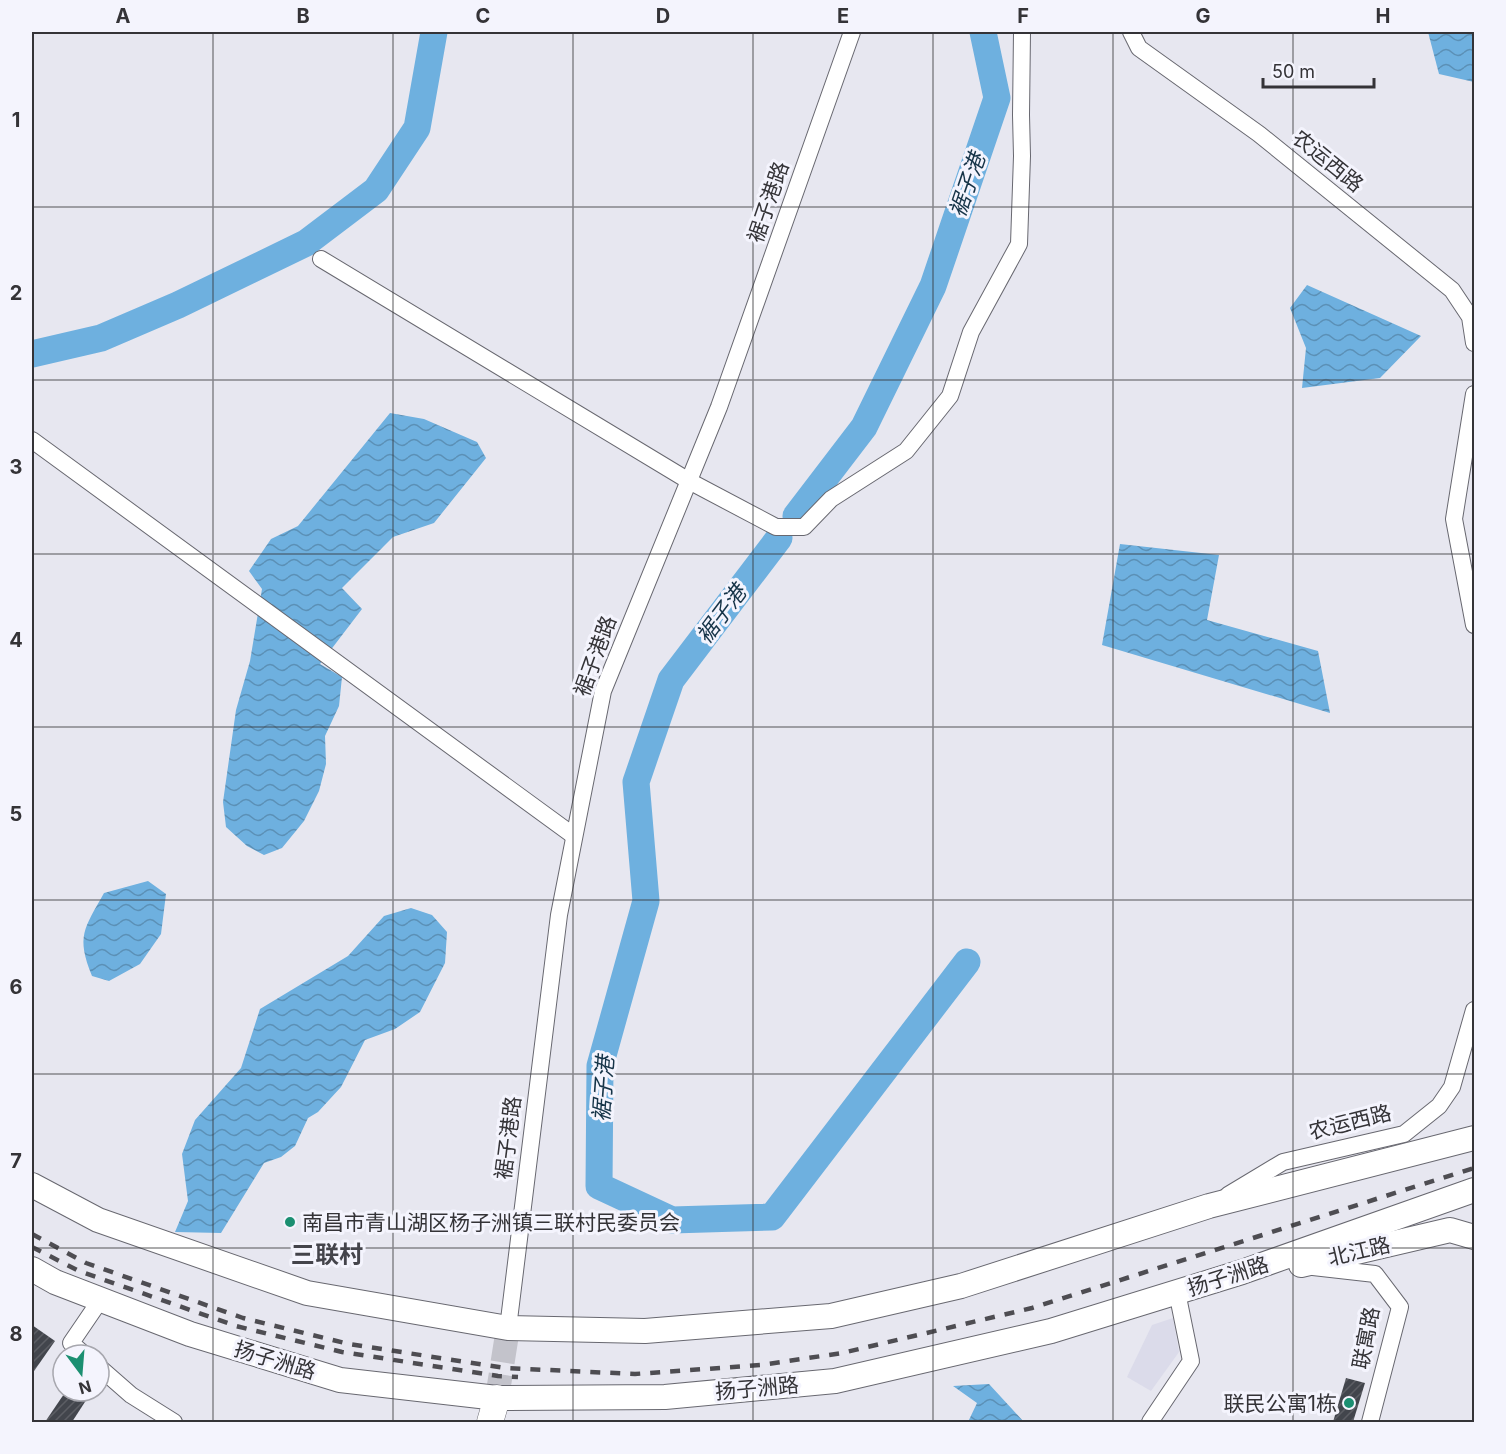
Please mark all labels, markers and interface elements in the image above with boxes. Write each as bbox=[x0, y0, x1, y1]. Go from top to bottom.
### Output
text: A bbox=[116, 4, 131, 28]
text: B bbox=[296, 4, 310, 28]
text: C bbox=[476, 4, 490, 28]
text: D bbox=[656, 4, 670, 28]
text: E bbox=[837, 4, 849, 28]
text: F bbox=[1017, 4, 1029, 28]
text: G bbox=[1195, 4, 1211, 28]
text: H bbox=[1376, 4, 1390, 28]
scale bar bbox=[1263, 51, 1374, 89]
text: 50 m bbox=[1272, 61, 1315, 82]
text: 1 bbox=[12, 108, 20, 132]
street label: 农运西路 bbox=[1287, 125, 1369, 197]
water label: 裾子港 bbox=[944, 147, 991, 220]
street label: 裾子港路 bbox=[743, 158, 793, 246]
text: 2 bbox=[10, 281, 22, 305]
text: 3 bbox=[10, 455, 22, 479]
water label: 裾子港 bbox=[691, 577, 753, 648]
street label: 裾子港路 bbox=[569, 612, 621, 700]
text: 4 bbox=[9, 628, 23, 652]
text: 5 bbox=[10, 802, 22, 826]
text: 6 bbox=[10, 975, 23, 999]
water label: 裾子港 bbox=[588, 1052, 618, 1123]
street label: 裾子港路 bbox=[490, 1095, 526, 1181]
street label: 农运西路 bbox=[1306, 1100, 1394, 1144]
text: 7 bbox=[10, 1149, 22, 1173]
place label: 南昌市青山湖区杨子洲镇三联村民委员会 bbox=[302, 1210, 680, 1235]
marker: 南昌市青山湖区杨子洲镇三联村民委员会 bbox=[283, 1215, 297, 1229]
street label: 北江路 bbox=[1325, 1232, 1393, 1270]
district label: 三联村 bbox=[291, 1240, 363, 1269]
street label: 扬子洲路 bbox=[1184, 1251, 1272, 1301]
street label: 联寓路 bbox=[1348, 1305, 1384, 1371]
text: 8 bbox=[9, 1322, 23, 1346]
street label: 扬子洲路 bbox=[231, 1336, 319, 1384]
north arrow bbox=[51, 1343, 111, 1403]
street label: 扬子洲路 bbox=[714, 1372, 800, 1404]
text: N bbox=[77, 1376, 94, 1399]
place label: 联民公寓1栋 bbox=[1223, 1391, 1337, 1416]
marker: 联民公寓1栋 bbox=[1342, 1396, 1356, 1410]

